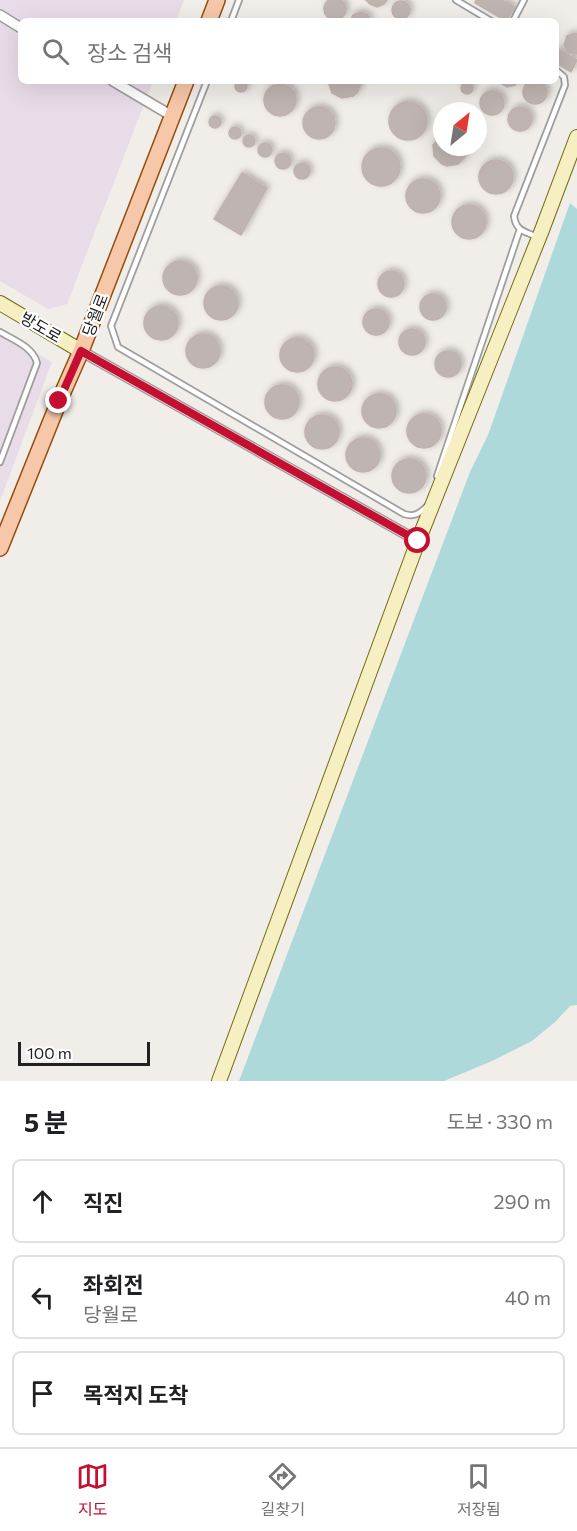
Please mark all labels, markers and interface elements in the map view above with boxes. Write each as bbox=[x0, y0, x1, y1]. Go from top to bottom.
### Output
search box bbox=[18, 18, 559, 84]
icon: search bbox=[39, 35, 72, 68]
text: 장소 검색 bbox=[87, 39, 172, 66]
north arrow bbox=[433, 102, 487, 156]
street label: 당월로 bbox=[78, 291, 111, 339]
street label: 방도로 bbox=[17, 307, 65, 346]
route end bbox=[45, 387, 71, 413]
route start bbox=[404, 527, 430, 553]
scale bar bbox=[18, 1039, 150, 1066]
text: 100 m bbox=[27, 1043, 72, 1062]
text: 5 분 bbox=[24, 1106, 68, 1137]
text: 도보 · 330 m bbox=[447, 1109, 553, 1133]
icon: ahead bbox=[26, 1185, 59, 1218]
text: 직진 bbox=[83, 1189, 123, 1216]
text: 290 m bbox=[493, 1189, 551, 1213]
text: 좌회전 bbox=[83, 1271, 144, 1298]
icon: left bbox=[26, 1281, 59, 1314]
text: 40 m bbox=[505, 1285, 551, 1309]
text: 당월로 bbox=[83, 1302, 138, 1326]
icon: arrive bbox=[26, 1377, 59, 1410]
text: 목적지 도착 bbox=[83, 1381, 188, 1408]
tab: 지도 bbox=[76, 1460, 109, 1520]
tab: 길찾기 bbox=[261, 1460, 305, 1520]
tab: 저장됨 bbox=[457, 1460, 501, 1520]

